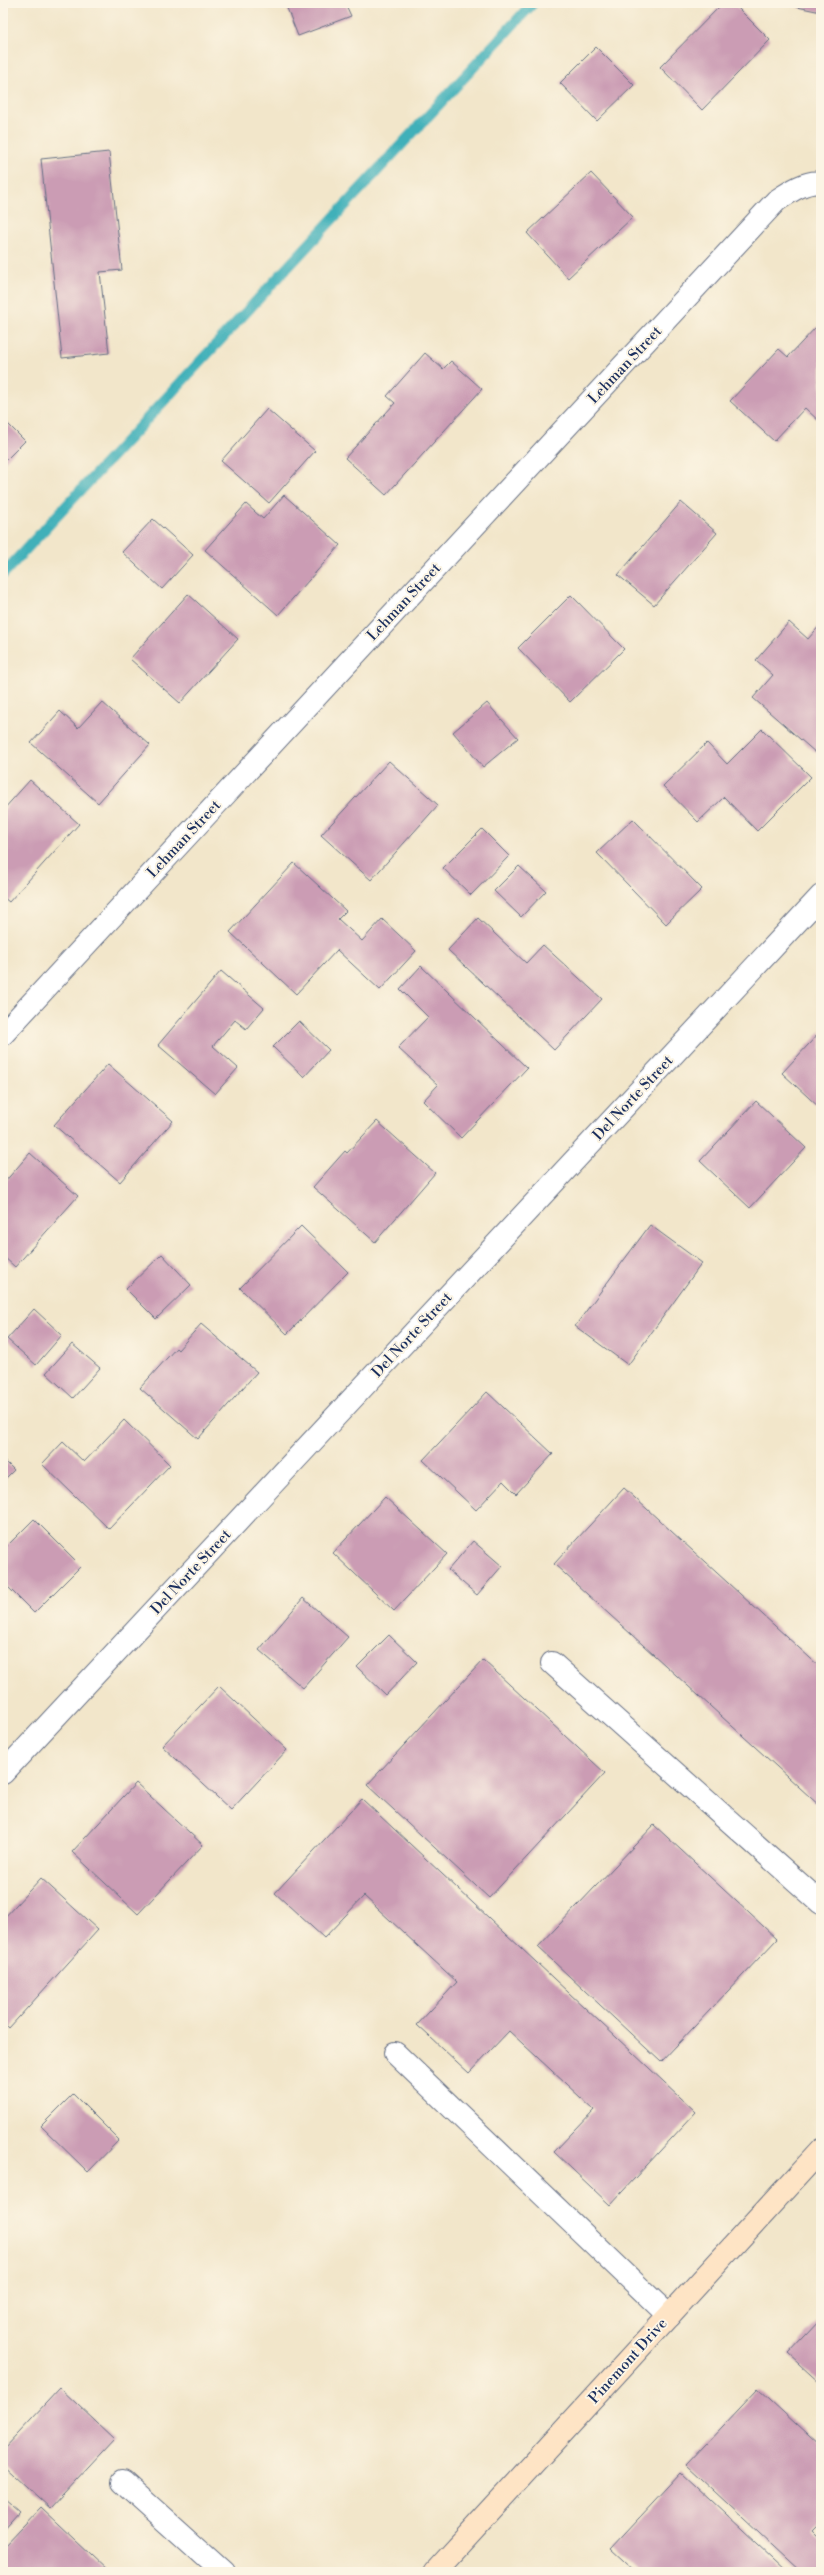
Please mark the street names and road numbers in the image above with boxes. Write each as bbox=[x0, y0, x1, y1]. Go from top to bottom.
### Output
street label: Lehman Street bbox=[584, 321, 666, 408]
street label: Lehman Street bbox=[363, 558, 445, 645]
street label: Lehman Street bbox=[143, 795, 225, 882]
street label: Del Norte Street bbox=[589, 1051, 678, 1145]
street label: Del Norte Street bbox=[368, 1288, 457, 1382]
street label: Del Norte Street bbox=[147, 1525, 236, 1619]
street label: Pinemont Drive bbox=[585, 2314, 671, 2408]

